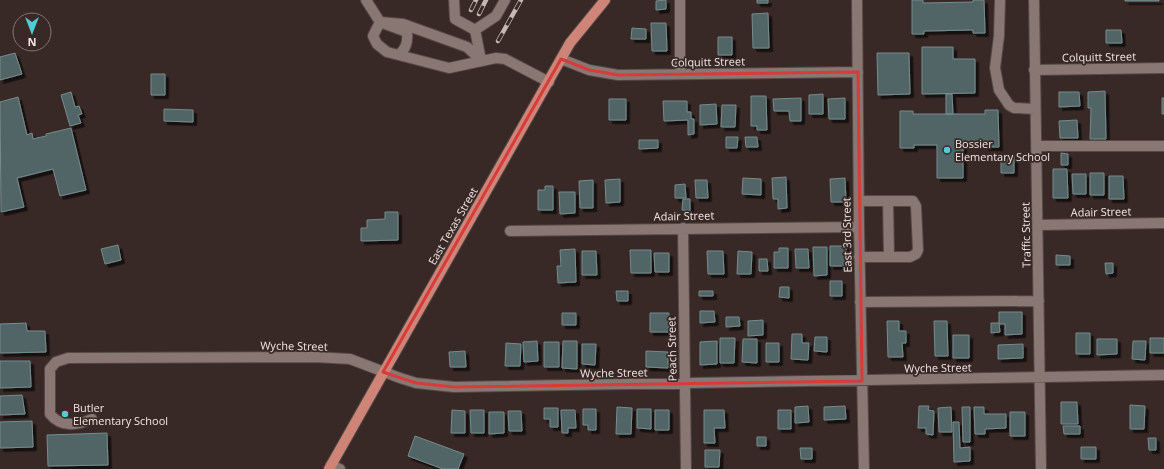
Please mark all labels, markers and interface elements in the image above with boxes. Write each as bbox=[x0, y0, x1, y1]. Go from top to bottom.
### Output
north arrow bbox=[12, 12, 52, 52]
text: N bbox=[28, 35, 36, 50]
street label: Colquitt Street bbox=[1062, 48, 1136, 65]
street label: Colquitt Street bbox=[671, 53, 745, 70]
place label: Bossier Elementary School bbox=[955, 136, 1050, 164]
marker: Bossier Elementary School bbox=[942, 145, 952, 155]
street label: East Texas Street bbox=[424, 184, 481, 267]
street label: East 3rd Street bbox=[838, 197, 855, 273]
street label: Traffic Street bbox=[1017, 202, 1034, 268]
street label: Adair Street bbox=[1071, 203, 1132, 220]
street label: Adair Street bbox=[654, 207, 715, 224]
street label: Peach Street bbox=[663, 317, 680, 381]
street label: Wyche Street bbox=[260, 337, 328, 354]
street label: Wyche Street bbox=[904, 359, 972, 376]
street label: Wyche Street bbox=[580, 364, 648, 381]
place label: Butler Elementary School bbox=[73, 400, 168, 428]
marker: Butler Elementary School bbox=[60, 409, 70, 419]

